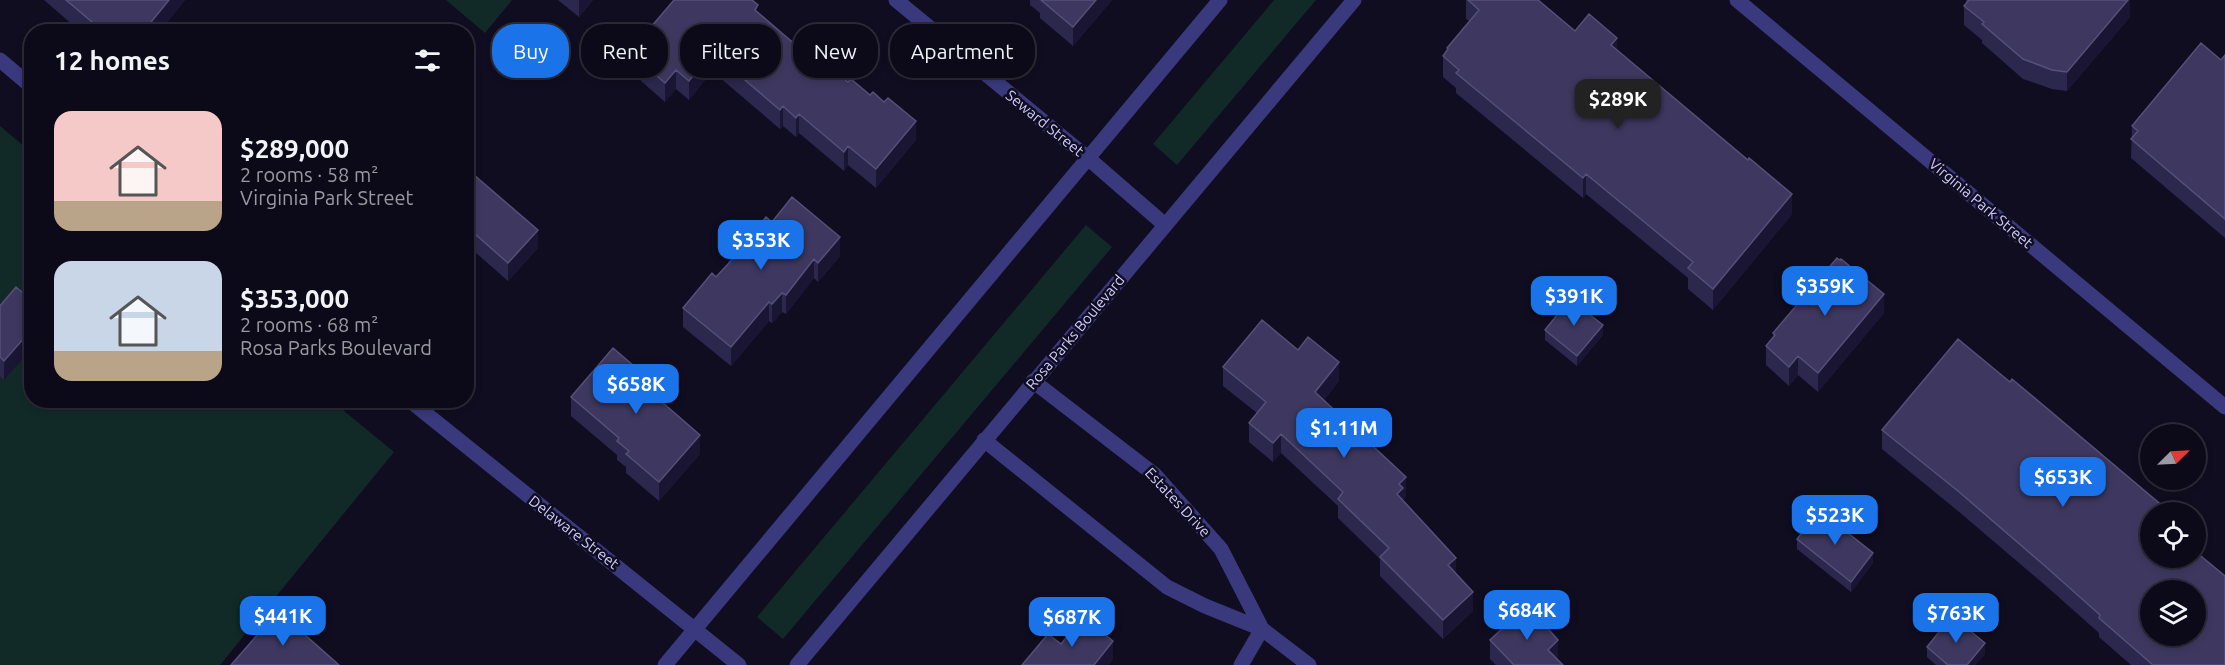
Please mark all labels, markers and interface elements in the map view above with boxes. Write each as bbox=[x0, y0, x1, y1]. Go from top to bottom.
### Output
chip: Buy bbox=[492, 24, 569, 78]
chip: Rent bbox=[581, 24, 668, 78]
chip: Filters bbox=[680, 24, 781, 78]
chip: New bbox=[793, 24, 878, 78]
chip: Apartment bbox=[890, 24, 1035, 78]
icon: filters bbox=[411, 44, 444, 77]
text: 12 homes bbox=[54, 46, 170, 75]
pin: $289K bbox=[1576, 79, 1660, 130]
street label: Seward Street bbox=[1003, 86, 1087, 160]
text: $289K bbox=[1589, 87, 1647, 110]
text: $289,000 bbox=[240, 134, 349, 163]
icon: home bbox=[102, 135, 174, 207]
street label: Virginia Park Street bbox=[1926, 155, 2036, 251]
text: 2 rooms · 58 m² bbox=[240, 163, 378, 186]
text: Virginia Park Street bbox=[240, 186, 413, 209]
pin: $353K bbox=[719, 220, 803, 271]
text: $353K bbox=[732, 228, 790, 251]
pin: $359K bbox=[1783, 266, 1867, 317]
street label: Rosa Parks Boulevard bbox=[1022, 271, 1128, 393]
text: $359K bbox=[1796, 274, 1854, 297]
pin: $391K bbox=[1532, 276, 1616, 327]
text: $353,000 bbox=[240, 284, 349, 313]
text: $391K bbox=[1545, 284, 1603, 307]
icon: home bbox=[102, 285, 174, 357]
text: 2 rooms · 68 m² bbox=[240, 313, 378, 336]
text: Rosa Parks Boulevard bbox=[240, 336, 432, 359]
pin: $658K bbox=[594, 364, 678, 415]
text: $658K bbox=[607, 372, 665, 395]
pin: $1.11M bbox=[1295, 408, 1393, 459]
text: $1.11M bbox=[1310, 416, 1378, 439]
north arrow bbox=[2140, 424, 2206, 490]
map controls bbox=[2140, 424, 2206, 646]
pin: $653K bbox=[2021, 457, 2105, 508]
street label: Estates Drive bbox=[1142, 464, 1214, 540]
text: $653K bbox=[2034, 465, 2092, 488]
street label: Delaware Street bbox=[526, 492, 622, 572]
pin: $523K bbox=[1793, 495, 1877, 546]
button: locate bbox=[2140, 502, 2206, 568]
text: $523K bbox=[1806, 503, 1864, 526]
button: layers bbox=[2140, 580, 2206, 646]
pin: $684K bbox=[1485, 590, 1569, 641]
pin: $763K bbox=[1914, 593, 1998, 644]
pin: $441K bbox=[241, 596, 325, 647]
pin: $687K bbox=[1030, 597, 1114, 648]
text: $684K bbox=[1498, 598, 1556, 621]
text: $763K bbox=[1927, 601, 1985, 624]
text: $441K bbox=[254, 604, 312, 627]
text: $687K bbox=[1043, 605, 1101, 628]

